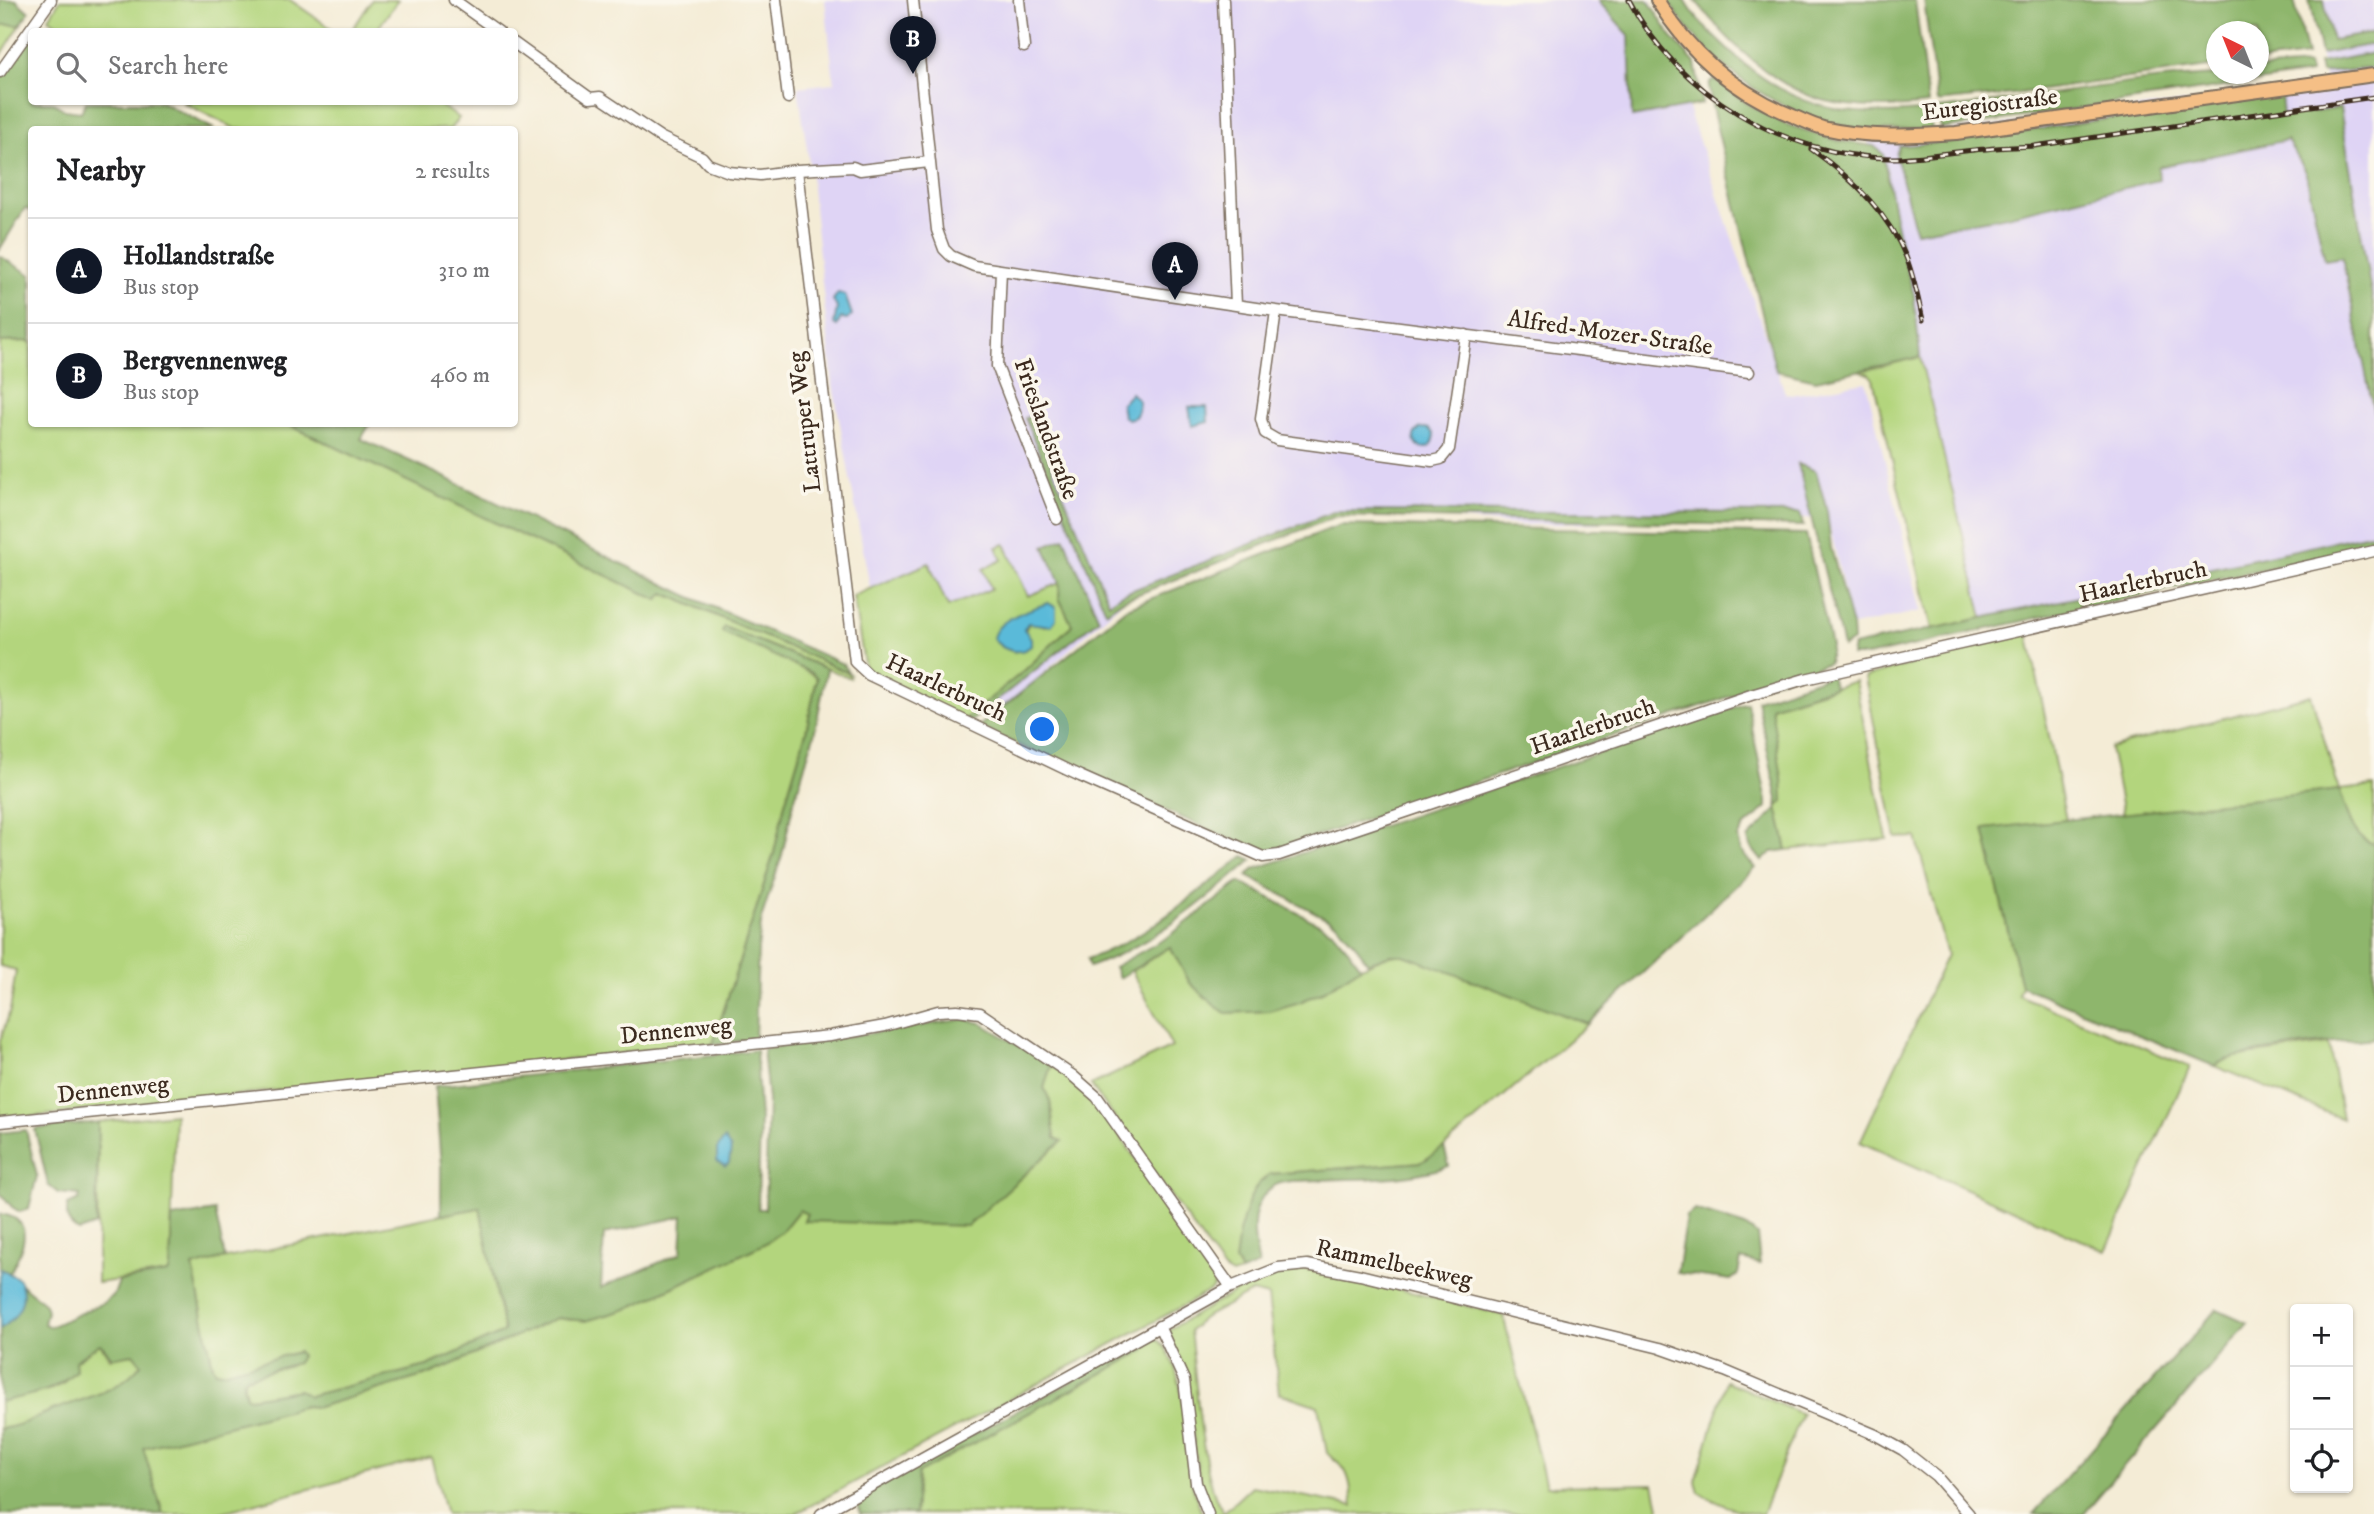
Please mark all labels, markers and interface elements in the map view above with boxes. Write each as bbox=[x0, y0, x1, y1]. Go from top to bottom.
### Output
pin: B bbox=[890, 16, 936, 74]
north arrow bbox=[2206, 21, 2269, 84]
search box bbox=[28, 28, 518, 105]
icon: search bbox=[52, 48, 90, 86]
text: Search here bbox=[108, 50, 228, 83]
street label: Euregiostraße bbox=[1921, 82, 2060, 128]
text: Nearby bbox=[56, 153, 145, 190]
text: 2 results bbox=[415, 157, 490, 186]
text: Hollandstraße bbox=[123, 240, 274, 273]
pin: A bbox=[1152, 242, 1198, 300]
text: A bbox=[72, 256, 86, 285]
text: 310 m bbox=[438, 256, 490, 285]
text: Bus stop bbox=[123, 273, 199, 302]
street label: Alfred-Mozer-Straße bbox=[1506, 304, 1715, 362]
text: Bergvennenweg bbox=[123, 345, 287, 378]
street label: Lattruper Weg bbox=[781, 349, 829, 494]
street label: Frieslandstraße bbox=[1007, 354, 1085, 504]
text: B bbox=[72, 361, 86, 390]
text: 460 m bbox=[430, 361, 490, 390]
text: Bus stop bbox=[123, 378, 199, 407]
street label: Haarlerbruch bbox=[2076, 554, 2210, 610]
street label: Haarlerbruch bbox=[881, 647, 1012, 729]
street label: Haarlerbruch bbox=[1527, 692, 1660, 762]
your location bbox=[1025, 712, 1059, 746]
street label: Dennenweg bbox=[619, 1010, 734, 1052]
street label: Dennenweg bbox=[56, 1069, 171, 1111]
street label: Rammelbeekweg bbox=[1313, 1233, 1475, 1295]
map controls bbox=[2290, 1304, 2353, 1493]
button: + bbox=[2290, 1304, 2353, 1367]
button: − bbox=[2290, 1367, 2353, 1430]
button: locate bbox=[2290, 1430, 2353, 1493]

